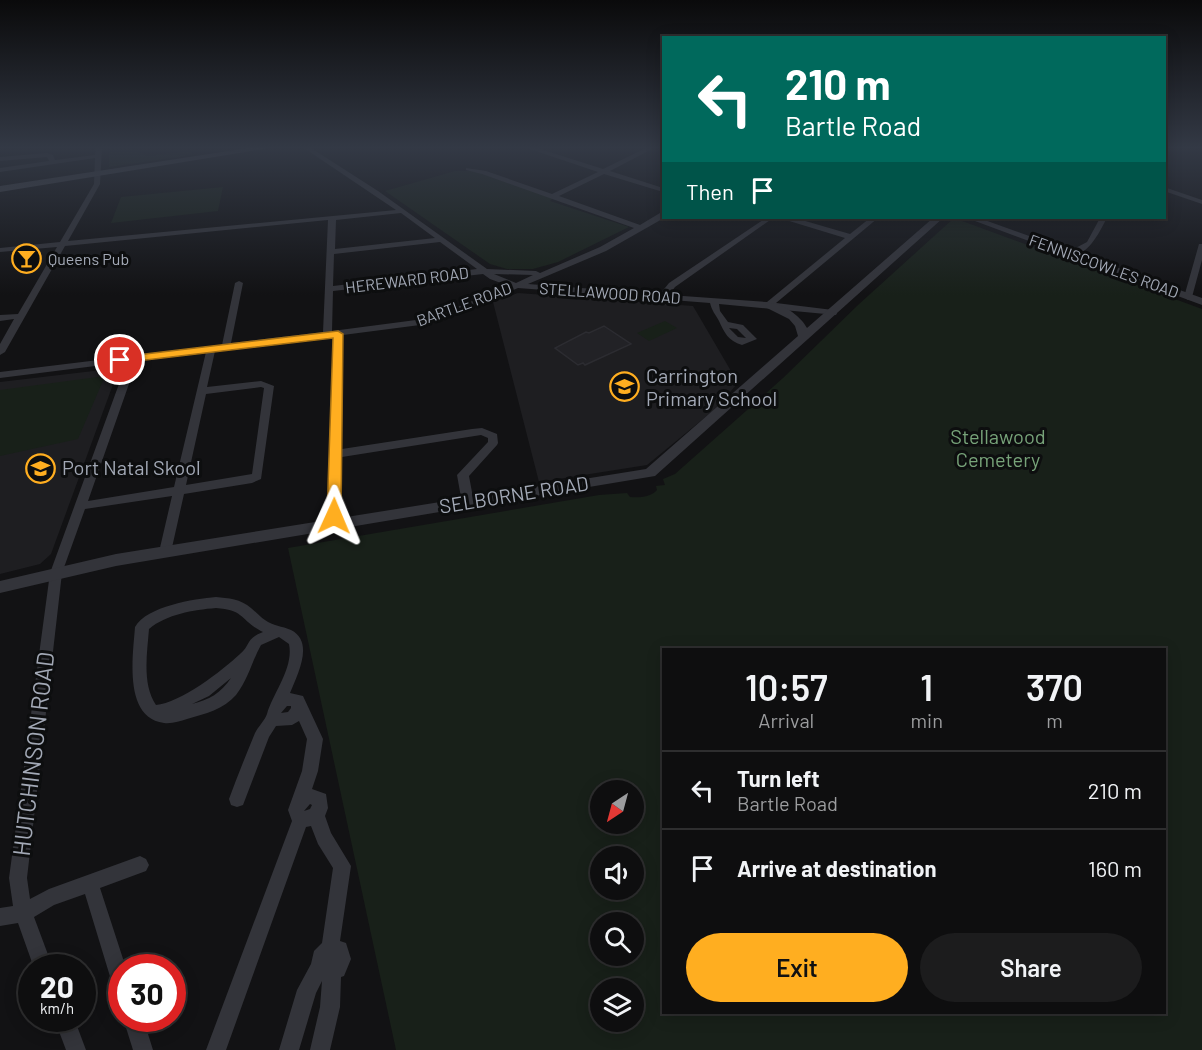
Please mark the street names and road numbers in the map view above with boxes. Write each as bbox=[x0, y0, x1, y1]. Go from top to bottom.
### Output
street label: FENNISCOWLES ROAD bbox=[1027, 230, 1182, 301]
street label: HEREWARD ROAD bbox=[344, 262, 470, 297]
street label: BARTLE ROAD bbox=[414, 278, 514, 329]
street label: STELLAWOOD ROAD bbox=[539, 278, 681, 307]
street label: SELBORNE ROAD bbox=[437, 470, 590, 518]
street label: HUTCHINSON ROAD bbox=[6, 650, 59, 858]

